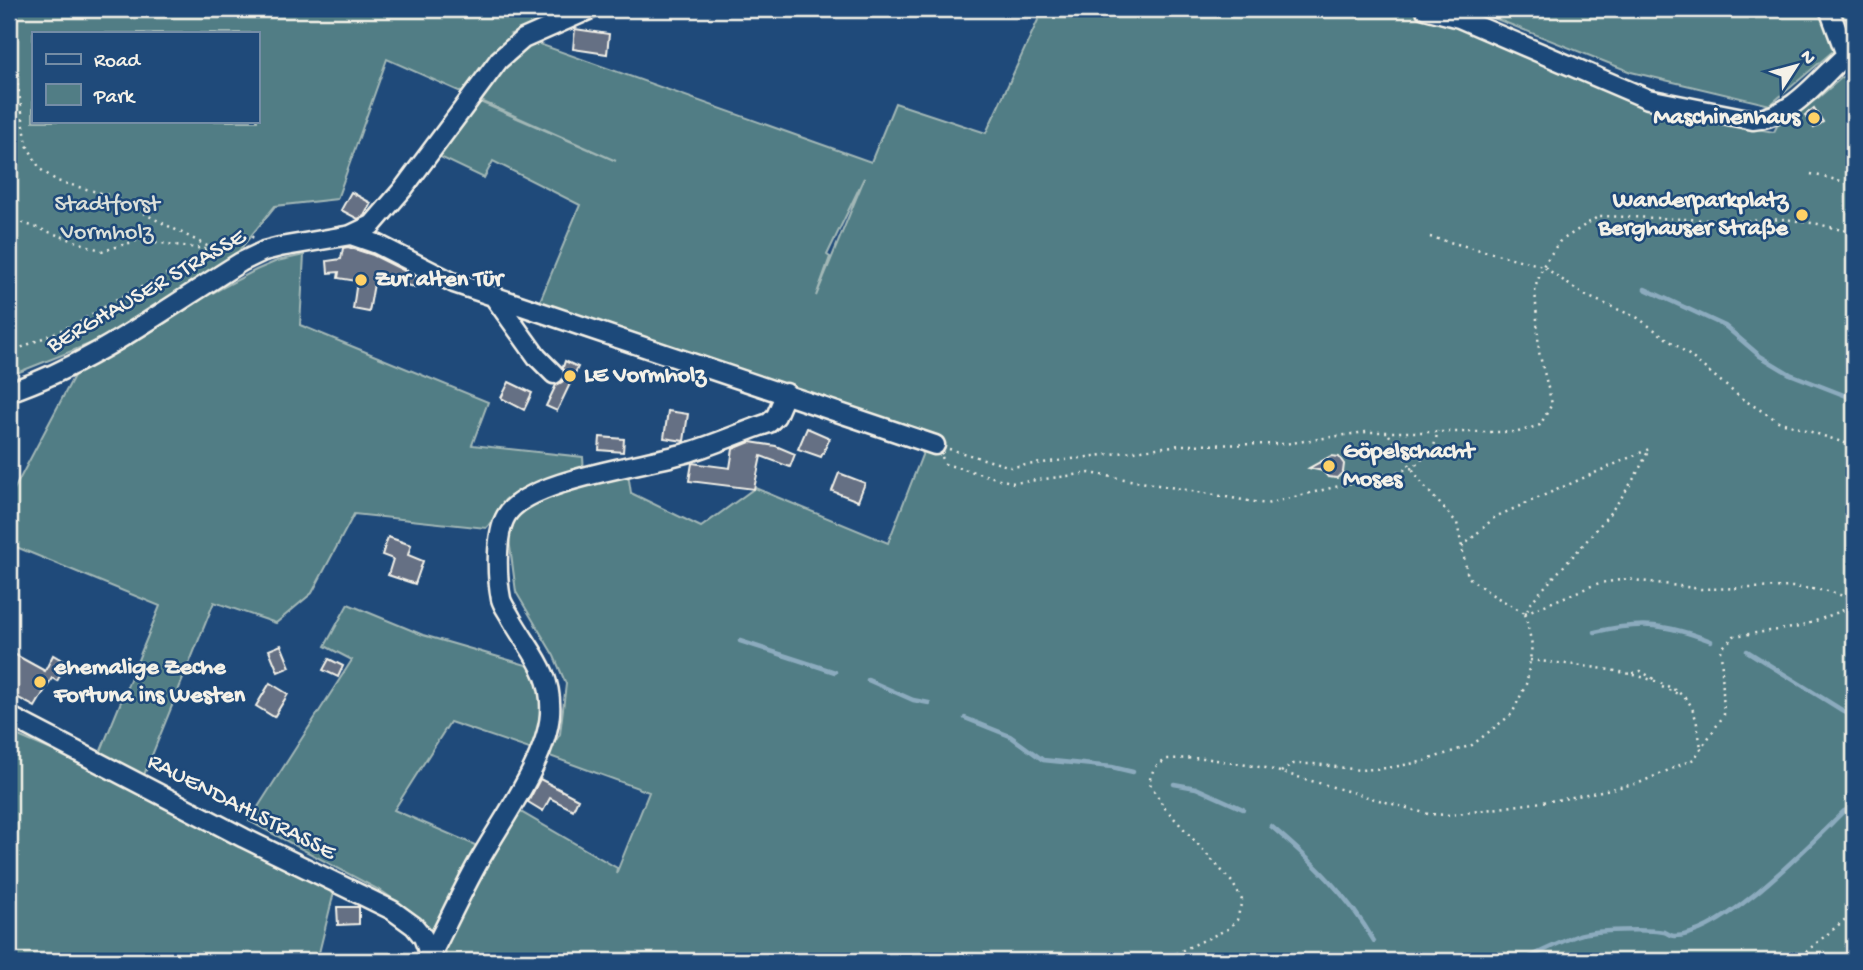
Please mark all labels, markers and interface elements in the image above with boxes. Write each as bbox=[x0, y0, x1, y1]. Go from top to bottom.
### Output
legend bbox=[32, 32, 259, 122]
north arrow bbox=[1762, 32, 1832, 102]
text: N bbox=[1794, 46, 1820, 70]
text: Road bbox=[94, 50, 142, 75]
text: Park bbox=[93, 86, 137, 111]
place label: Maschinenhaus bbox=[1653, 104, 1801, 133]
marker: Maschinenhaus bbox=[1806, 110, 1822, 126]
place label: Wanderparkplatz Berghauser Straße bbox=[1598, 187, 1790, 244]
park label: Stadtforst Vormholz bbox=[54, 191, 162, 248]
marker: Wanderparkplatz Berghauser Straße bbox=[1794, 207, 1810, 223]
street label: BERGHAUSER STRASSE bbox=[41, 223, 253, 361]
place label: Zur alten Tür bbox=[375, 266, 505, 295]
marker: Zur alten Tür bbox=[353, 272, 369, 288]
place label: LE Vormholz bbox=[584, 362, 707, 391]
marker: LE Vormholz bbox=[562, 368, 578, 384]
place label: Göpelschacht Moses bbox=[1343, 438, 1476, 495]
marker: Göpelschacht Moses bbox=[1321, 458, 1337, 474]
place label: ehemalige Zeche Fortuna ins Westen bbox=[53, 654, 246, 711]
marker: ehemalige Zeche Fortuna ins Westen bbox=[32, 674, 48, 690]
street label: RAUENDAHLSTRASSE bbox=[142, 748, 341, 869]

